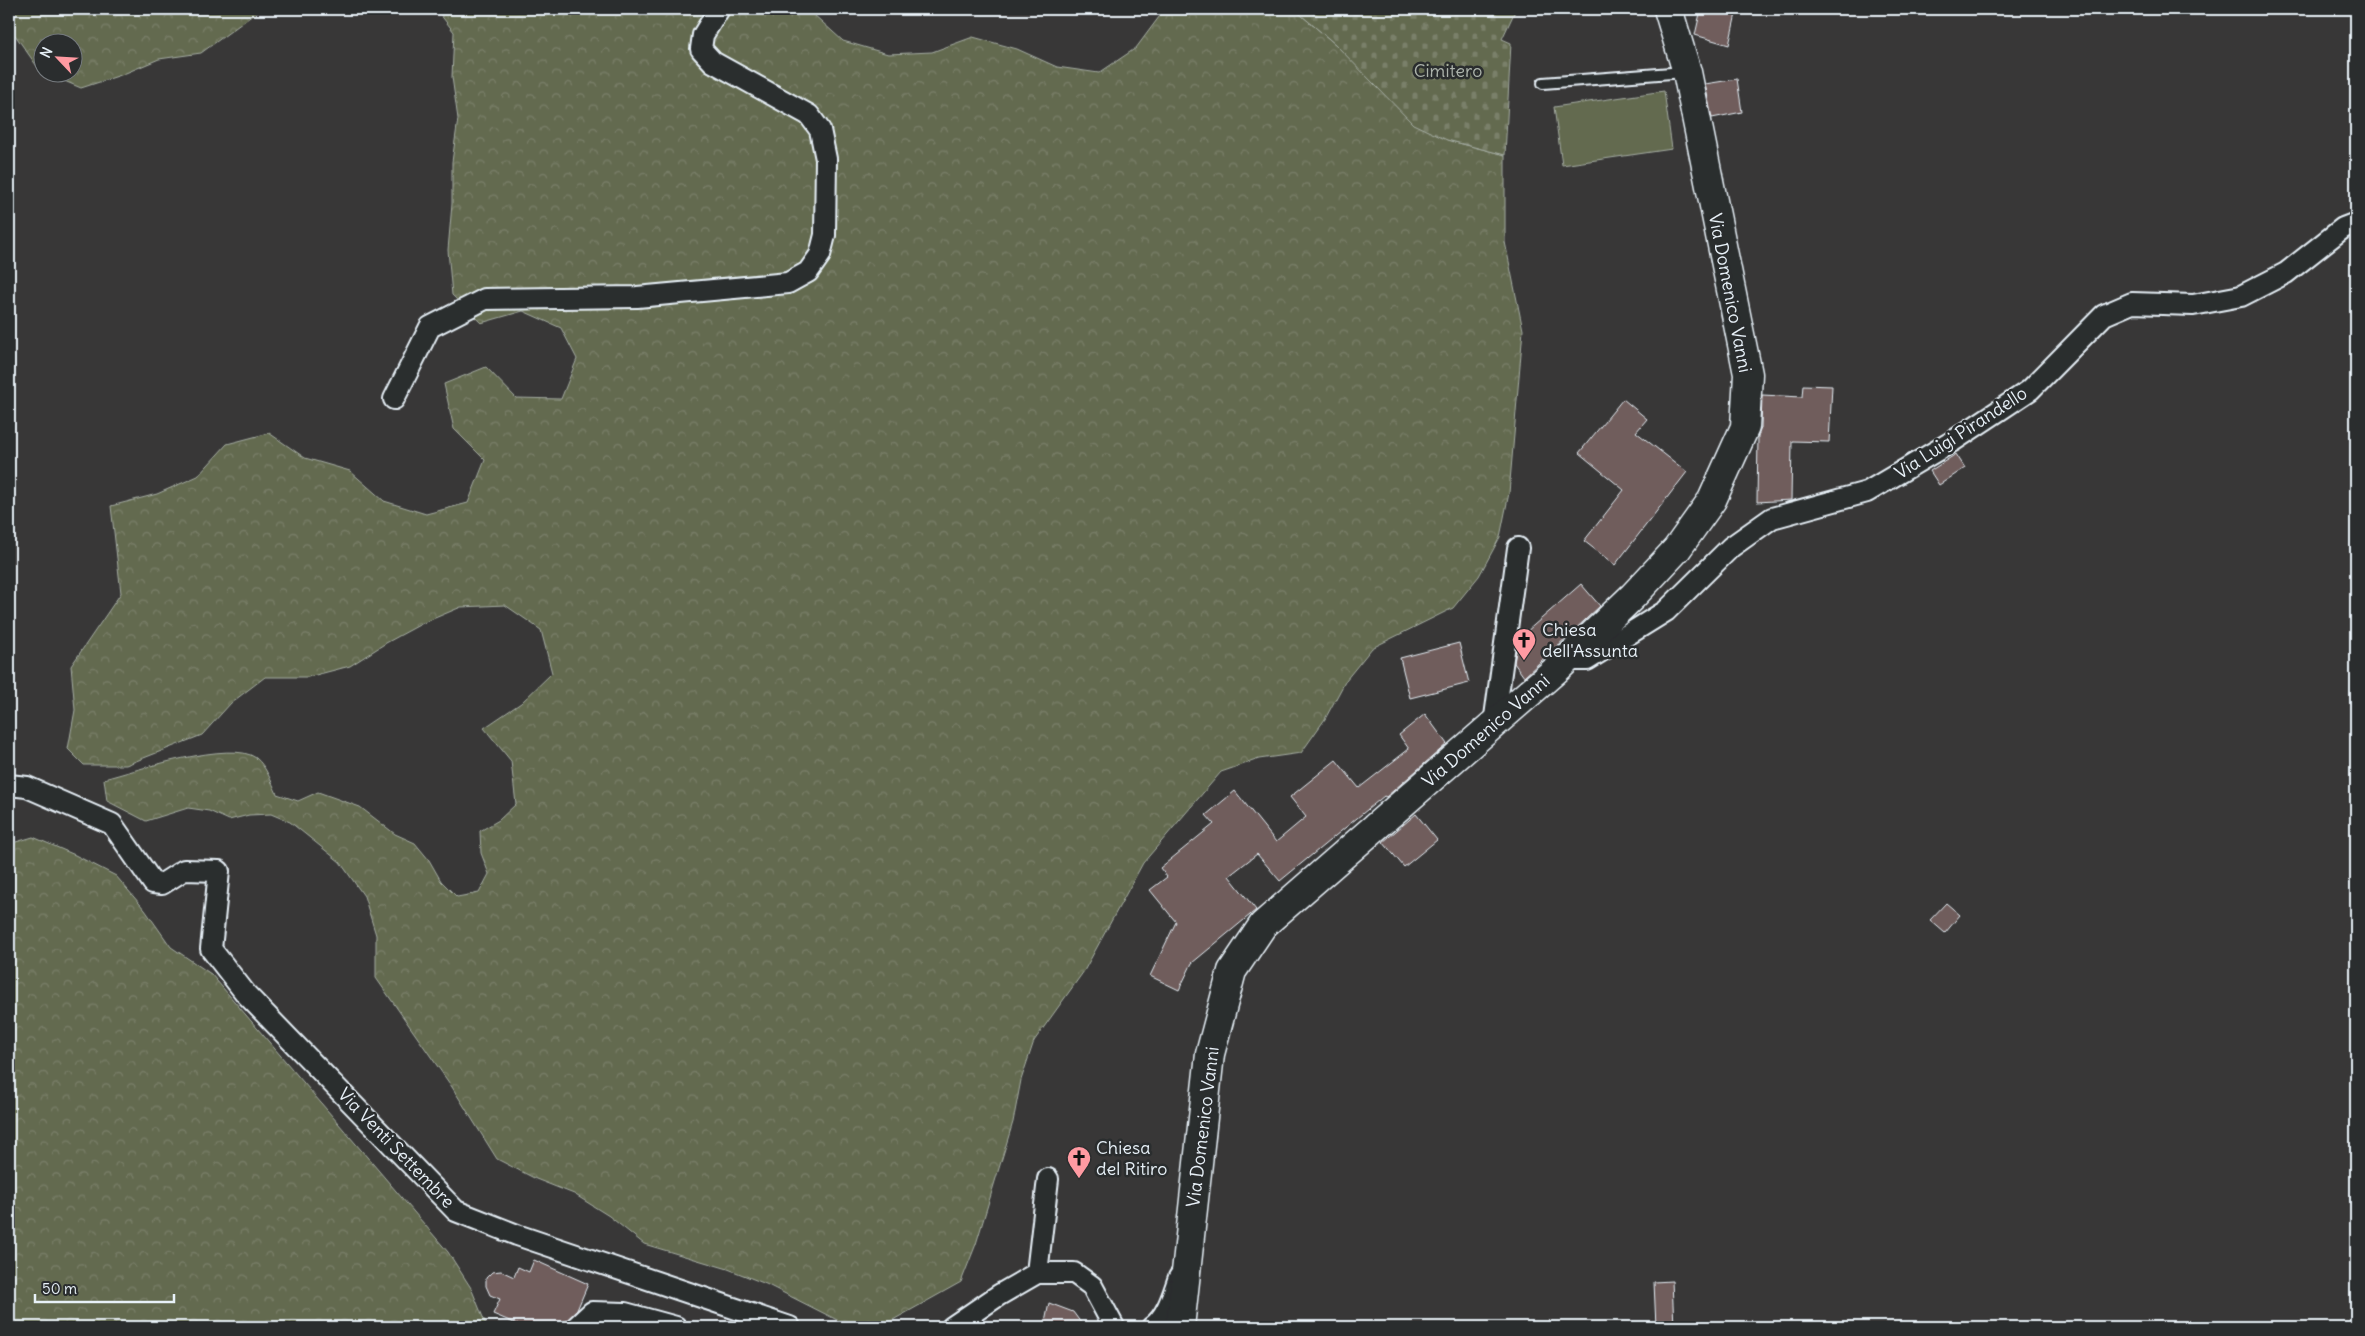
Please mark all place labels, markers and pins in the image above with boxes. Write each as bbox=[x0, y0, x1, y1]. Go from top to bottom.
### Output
place label: Chiesa dell'Assunta bbox=[1542, 618, 1638, 662]
church icon: Chiesa dell'Assunta bbox=[1511, 627, 1537, 661]
place label: Chiesa del Ritiro bbox=[1096, 1136, 1167, 1180]
church icon: Chiesa del Ritiro bbox=[1066, 1145, 1092, 1179]

